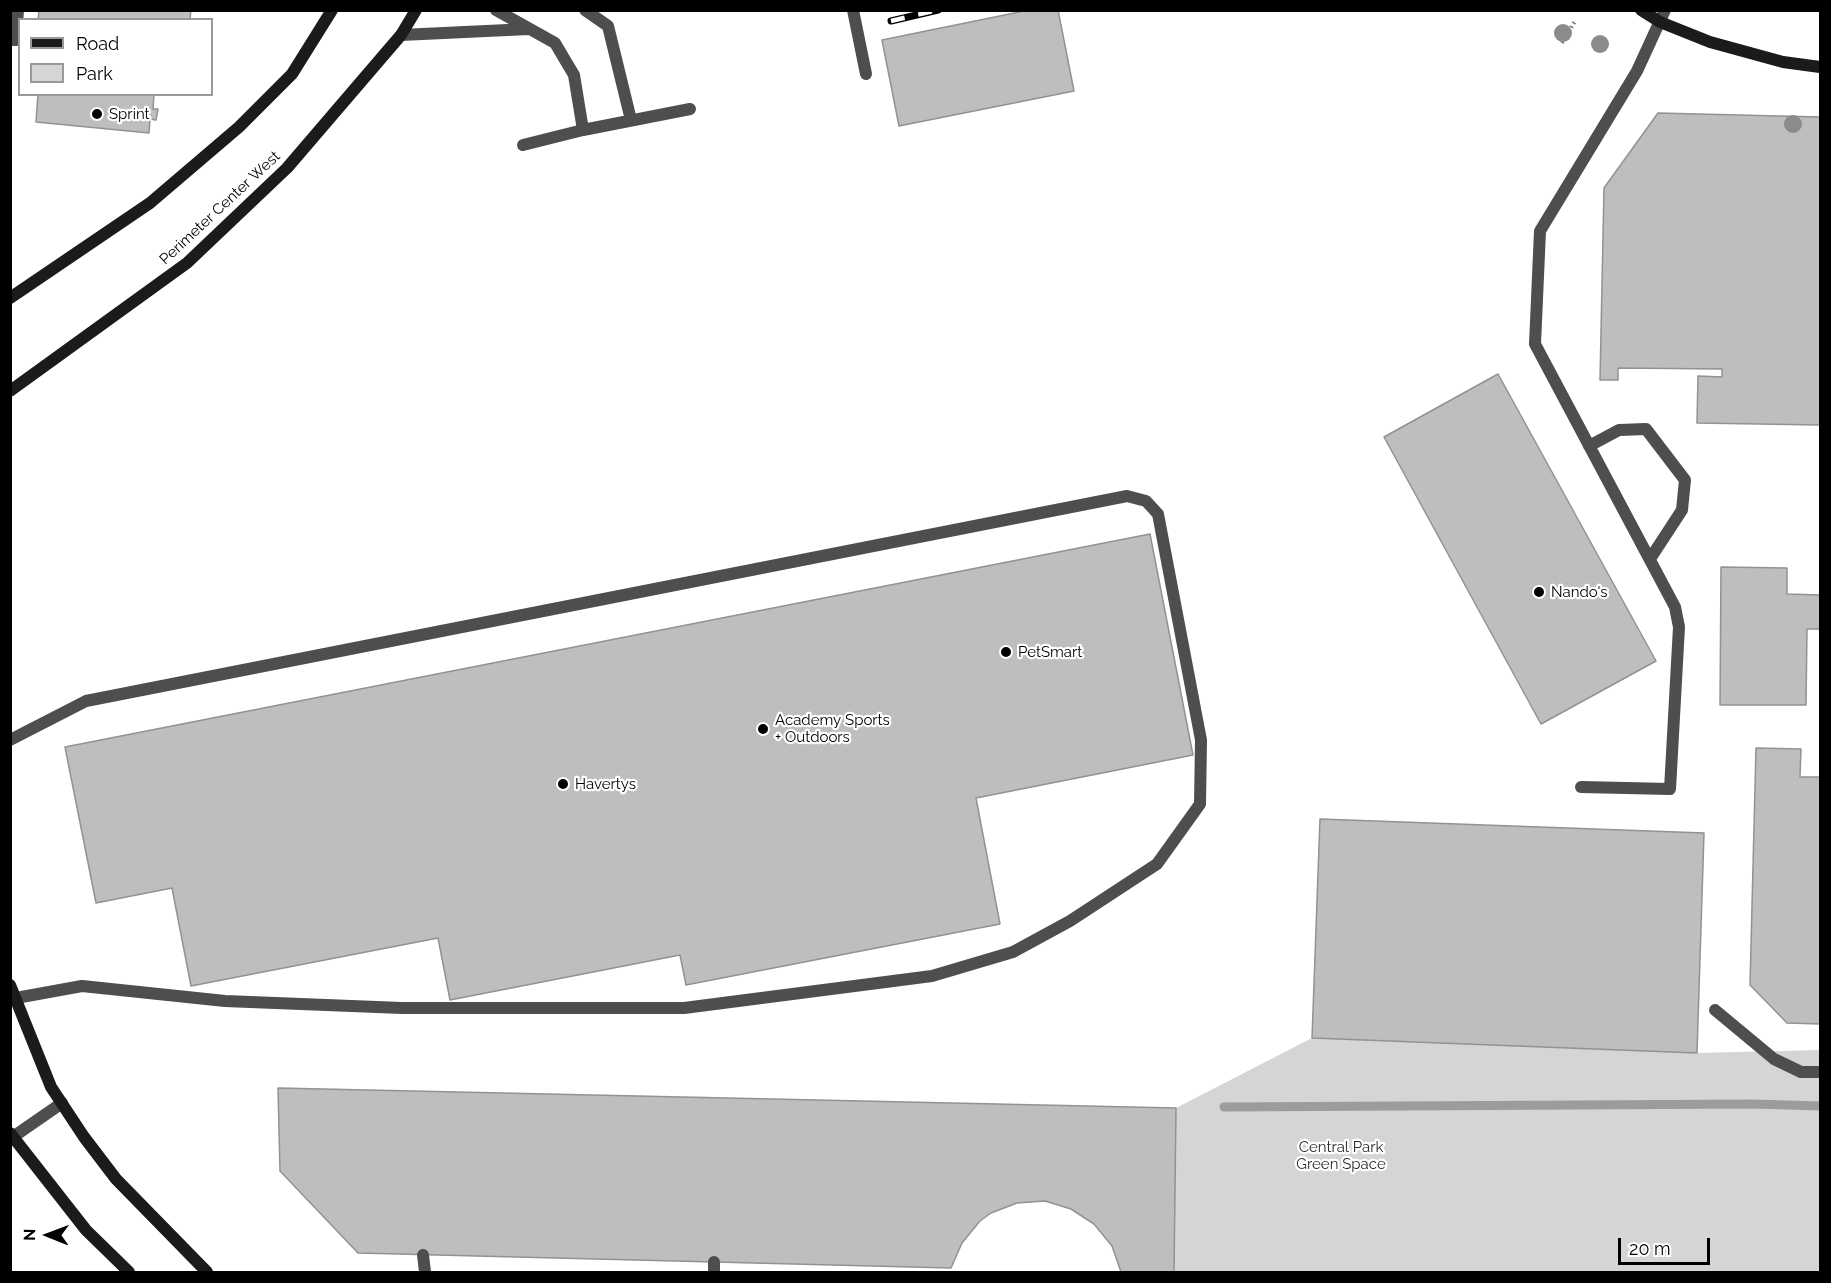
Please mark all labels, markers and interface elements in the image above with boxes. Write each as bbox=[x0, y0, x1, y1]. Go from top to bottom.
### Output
legend bbox=[18, 18, 213, 96]
text: Road bbox=[76, 33, 119, 54]
text: Park bbox=[76, 63, 113, 84]
place label: Sprint bbox=[109, 105, 150, 123]
marker: Sprint bbox=[90, 107, 104, 121]
street label: Perimeter Center West bbox=[156, 147, 284, 269]
place label: Nando's bbox=[1551, 583, 1608, 601]
marker: Nando's bbox=[1532, 585, 1546, 599]
place label: PetSmart bbox=[1018, 643, 1082, 661]
marker: PetSmart bbox=[999, 645, 1013, 659]
place label: Academy Sports + Outdoors bbox=[775, 711, 890, 746]
marker: Academy Sports + Outdoors bbox=[756, 722, 770, 736]
place label: Havertys bbox=[575, 775, 636, 793]
marker: Havertys bbox=[556, 777, 570, 791]
park label: Central Park Green Space bbox=[1296, 1138, 1386, 1173]
north arrow bbox=[18, 1205, 78, 1265]
scale bar bbox=[1621, 1226, 1712, 1264]
text: N bbox=[20, 1228, 39, 1241]
text: 20 m bbox=[1629, 1238, 1671, 1259]

